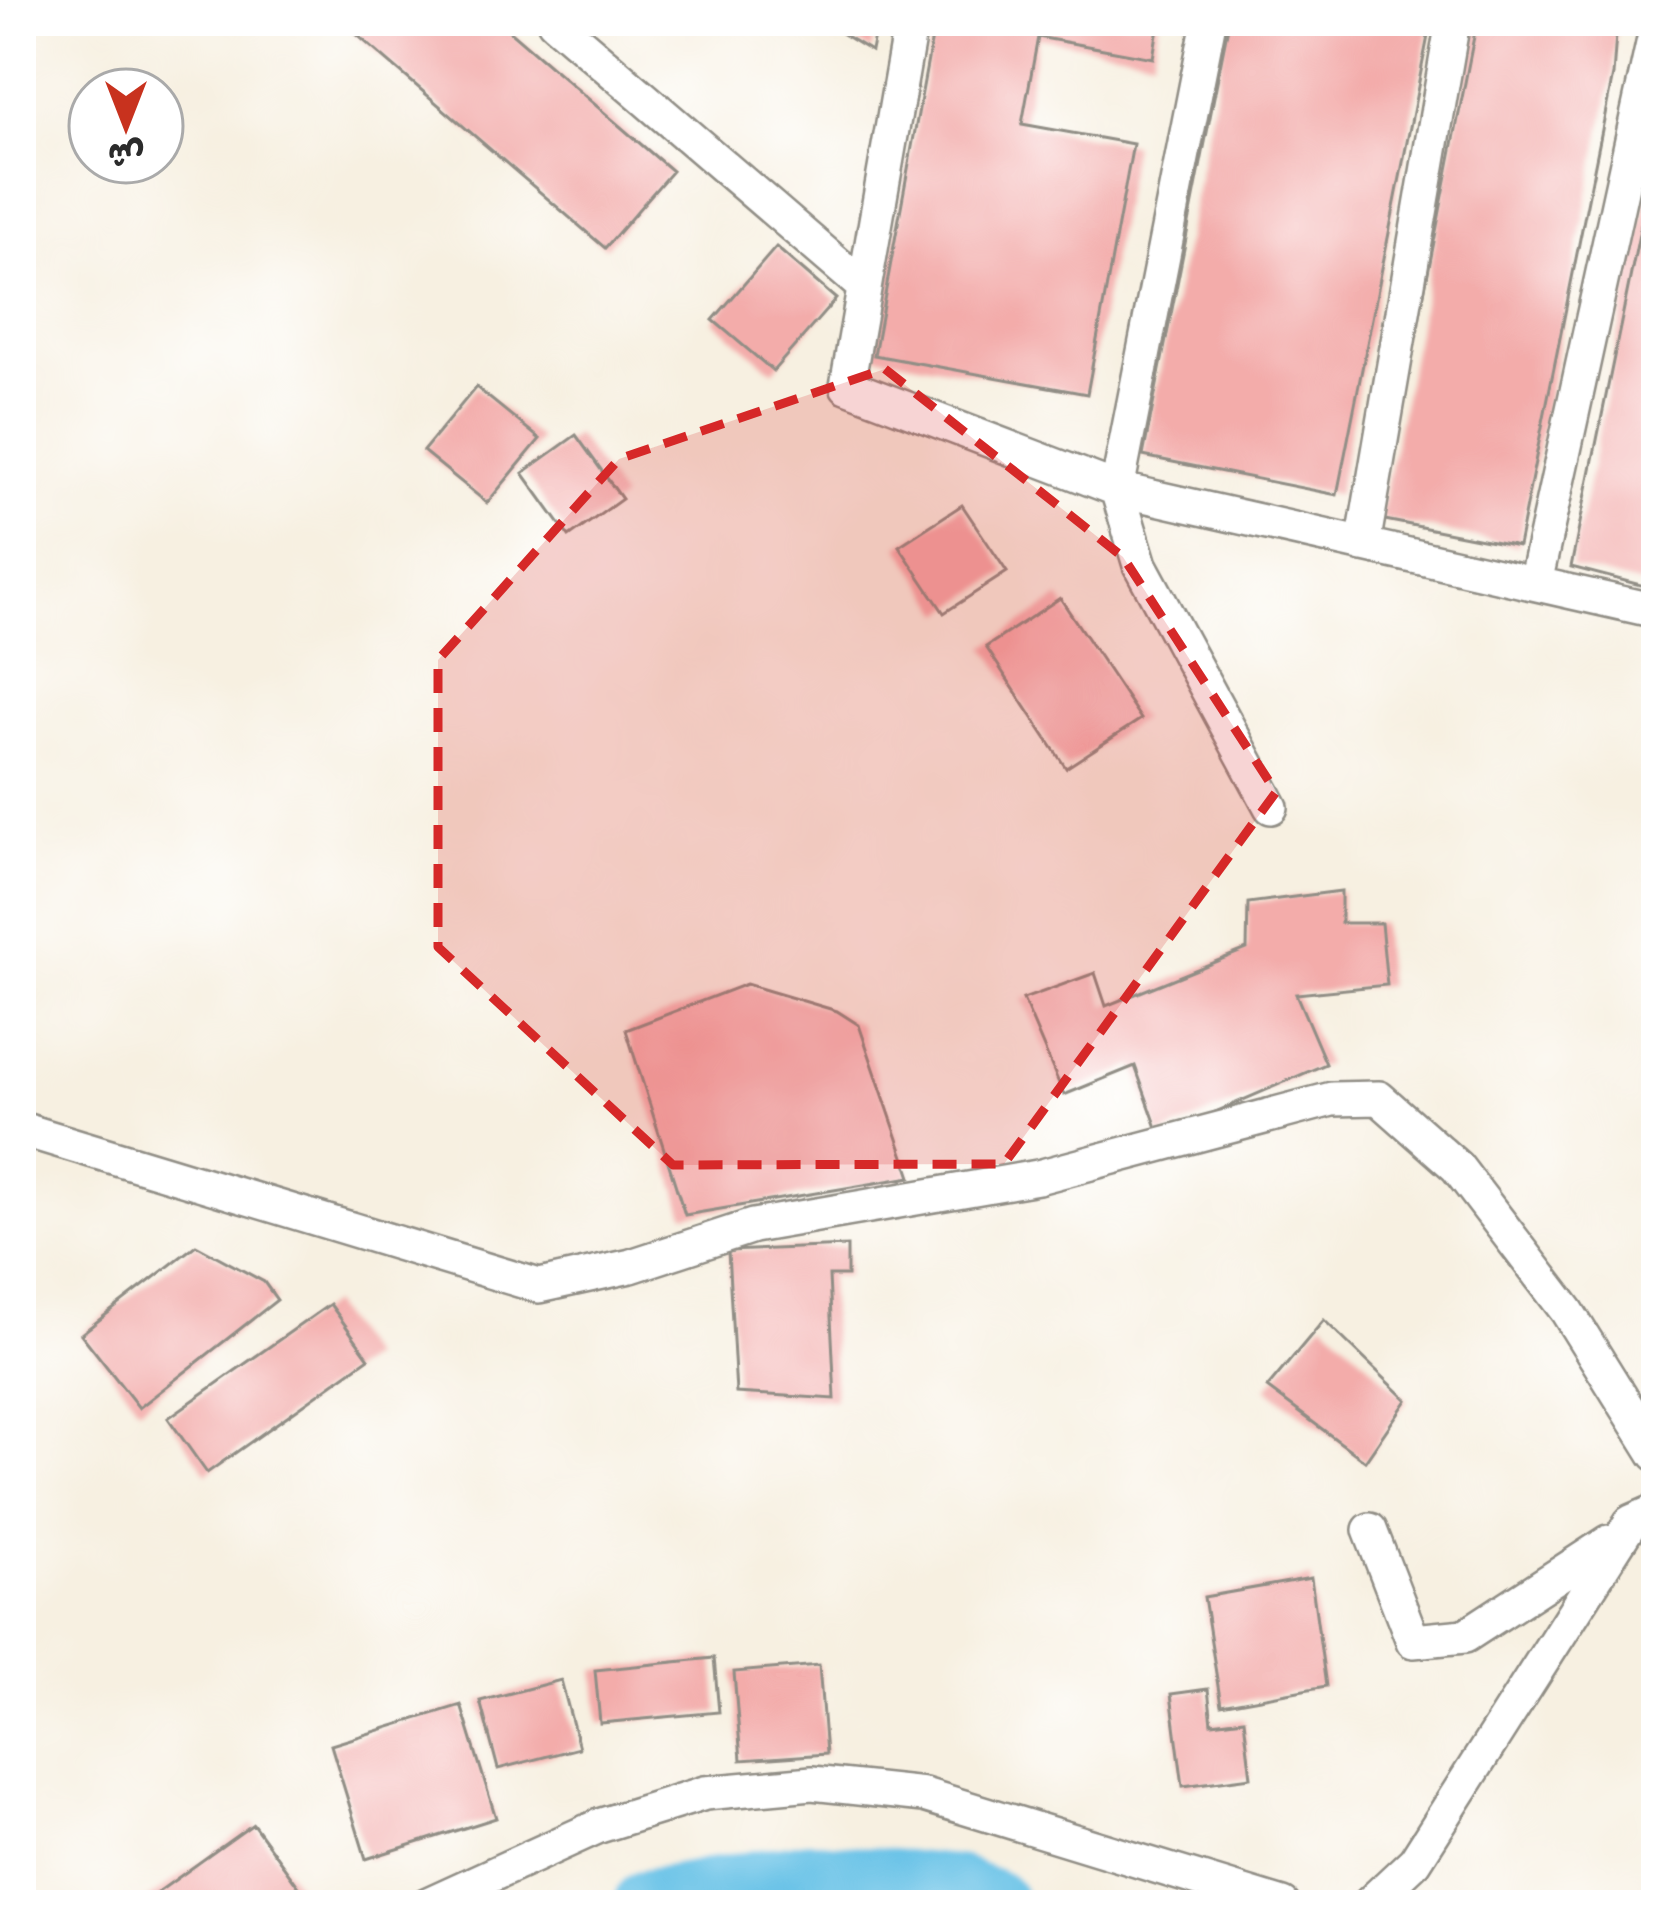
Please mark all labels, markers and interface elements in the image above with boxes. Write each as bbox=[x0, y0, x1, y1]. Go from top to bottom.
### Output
north arrow bbox=[66, 66, 186, 186]
text: ش bbox=[108, 136, 144, 179]

